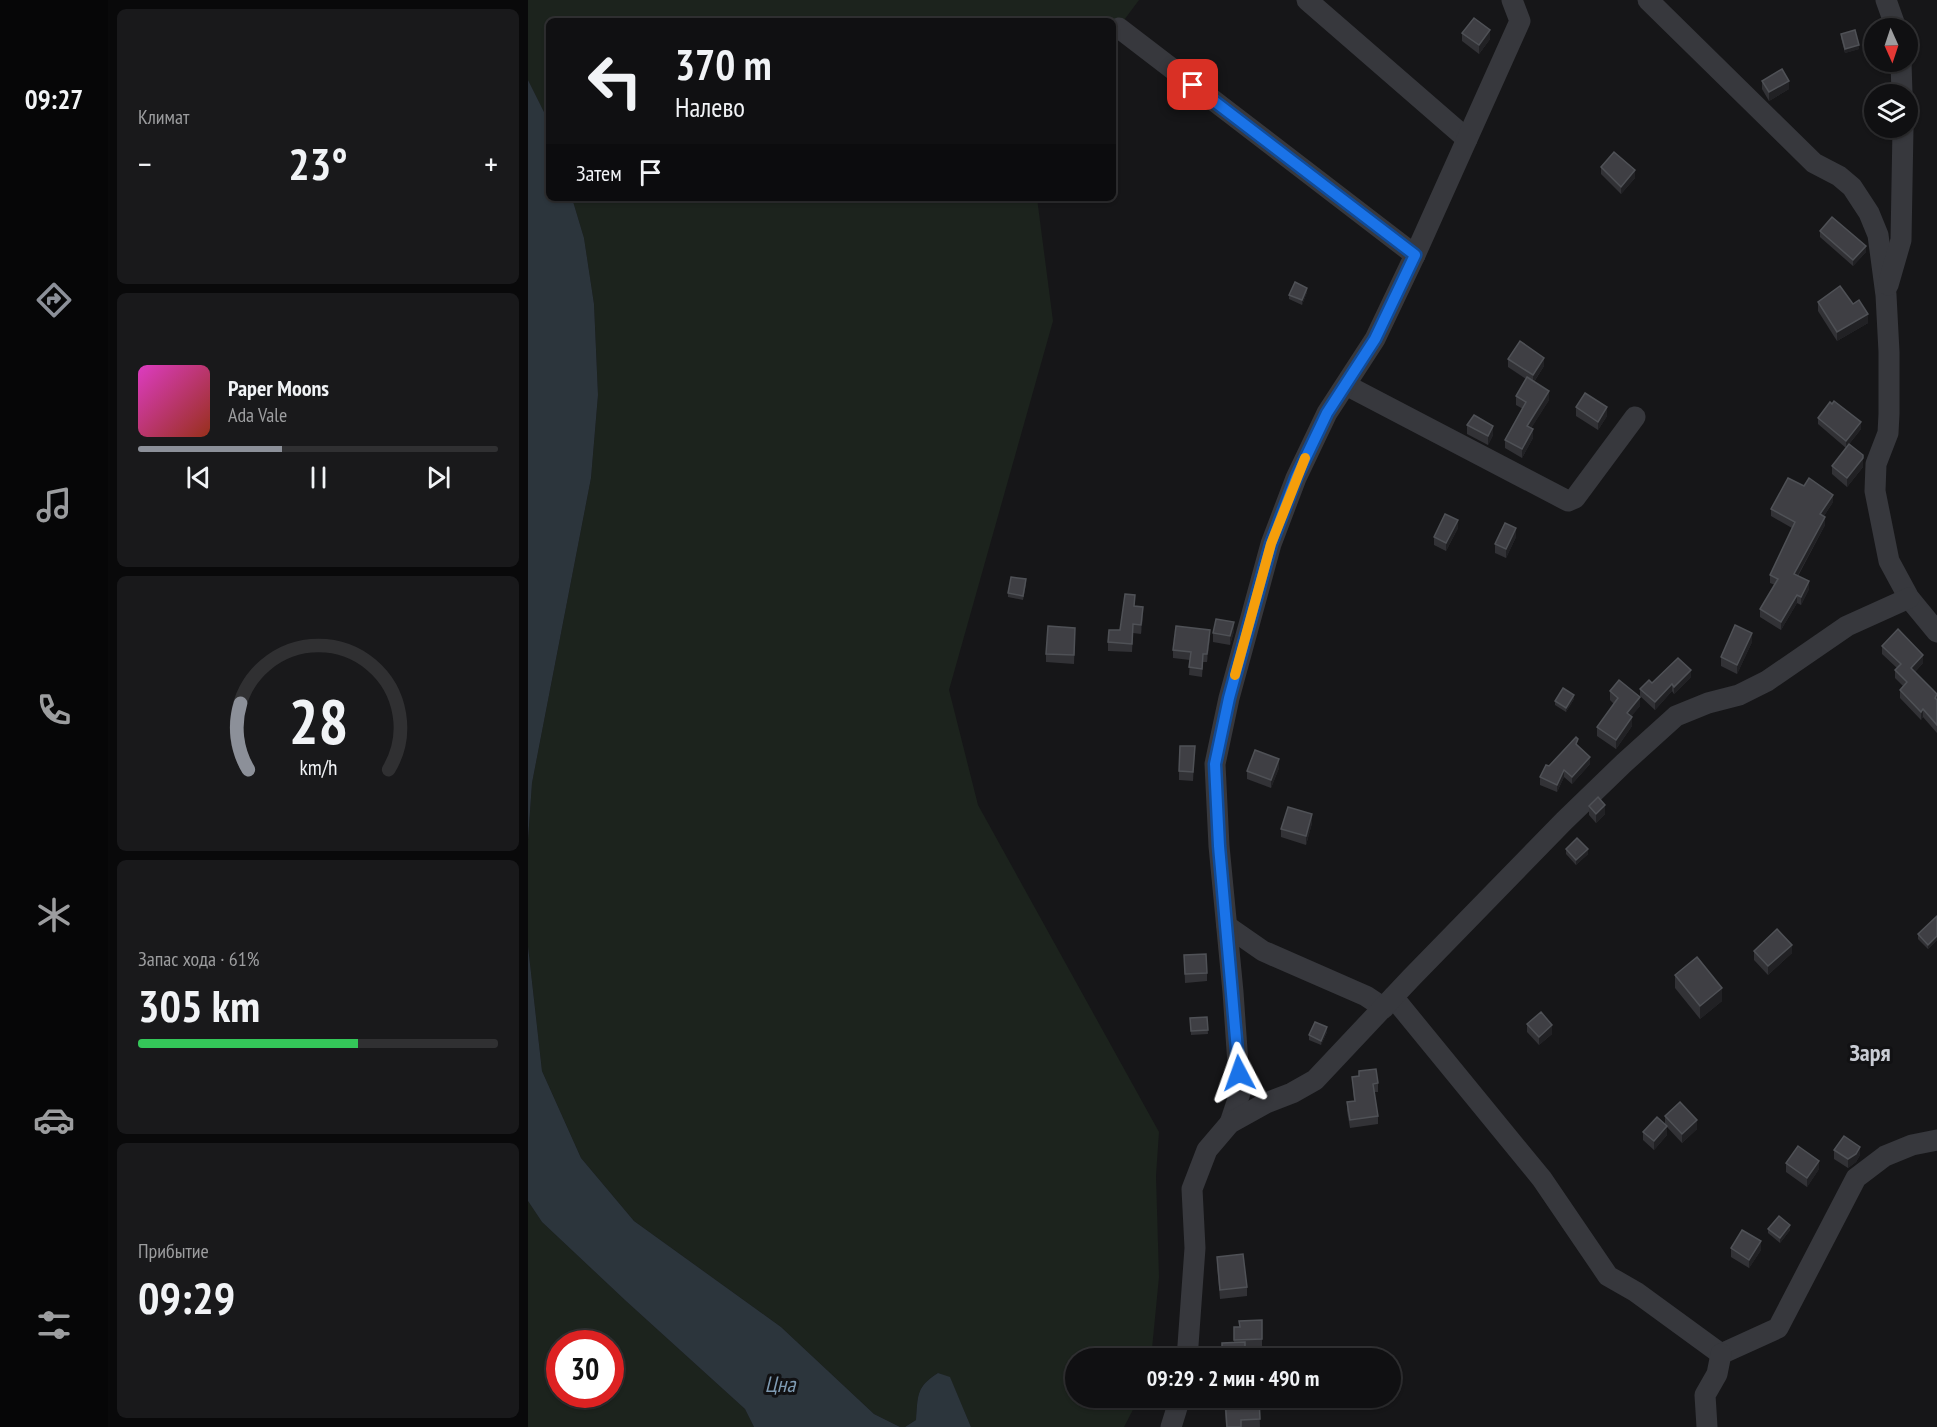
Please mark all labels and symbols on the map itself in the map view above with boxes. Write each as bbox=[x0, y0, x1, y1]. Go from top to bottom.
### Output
north arrow bbox=[1864, 18, 1918, 72]
pin bbox=[1167, 59, 1218, 110]
district label: Заря bbox=[1849, 1037, 1891, 1068]
position arrow bbox=[1207, 1041, 1271, 1105]
speed limit sign: 30 bbox=[546, 1330, 624, 1408]
water label: Цна bbox=[765, 1370, 796, 1398]

